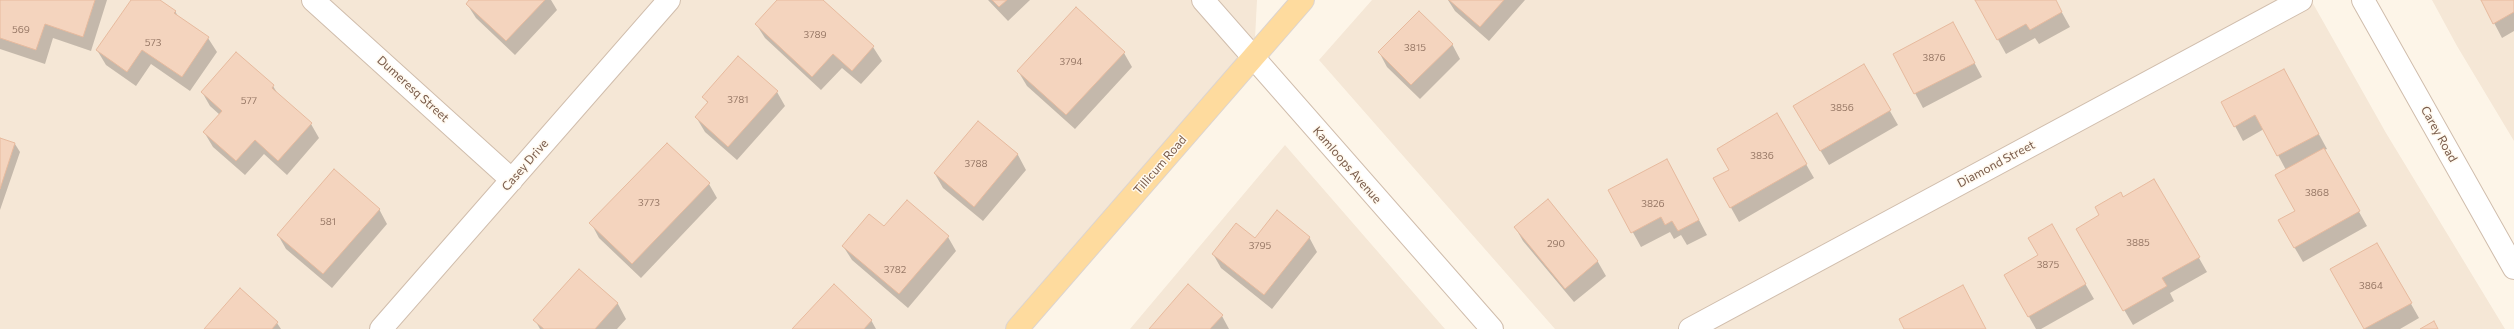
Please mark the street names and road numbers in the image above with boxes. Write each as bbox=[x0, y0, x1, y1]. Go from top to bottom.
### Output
street label: Dumeresq Street bbox=[374, 53, 452, 125]
street label: Carey Road bbox=[2418, 103, 2460, 165]
street label: Kamloops Avenue bbox=[1310, 124, 1384, 206]
street label: Tillicum Road bbox=[1130, 133, 1190, 197]
street label: Casey Drive bbox=[499, 136, 551, 194]
street label: Diamond Street bbox=[1955, 137, 2037, 191]

